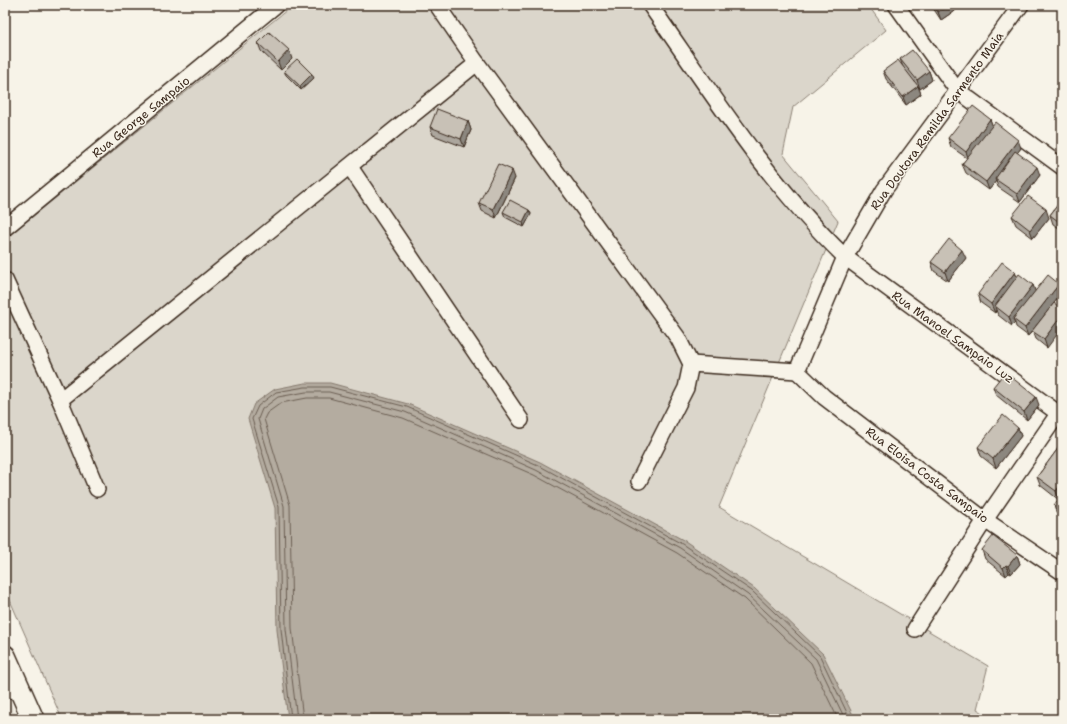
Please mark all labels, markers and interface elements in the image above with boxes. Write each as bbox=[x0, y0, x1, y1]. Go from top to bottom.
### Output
street label: Rua Doutora Remilda Sarmento Maia bbox=[867, 28, 1007, 213]
street label: Rua George Sampaio bbox=[89, 73, 193, 161]
street label: Rua Manoel Sampaio Luz bbox=[889, 287, 1017, 387]
street label: Rua Eloisa Costa Sampaio bbox=[862, 423, 992, 527]

